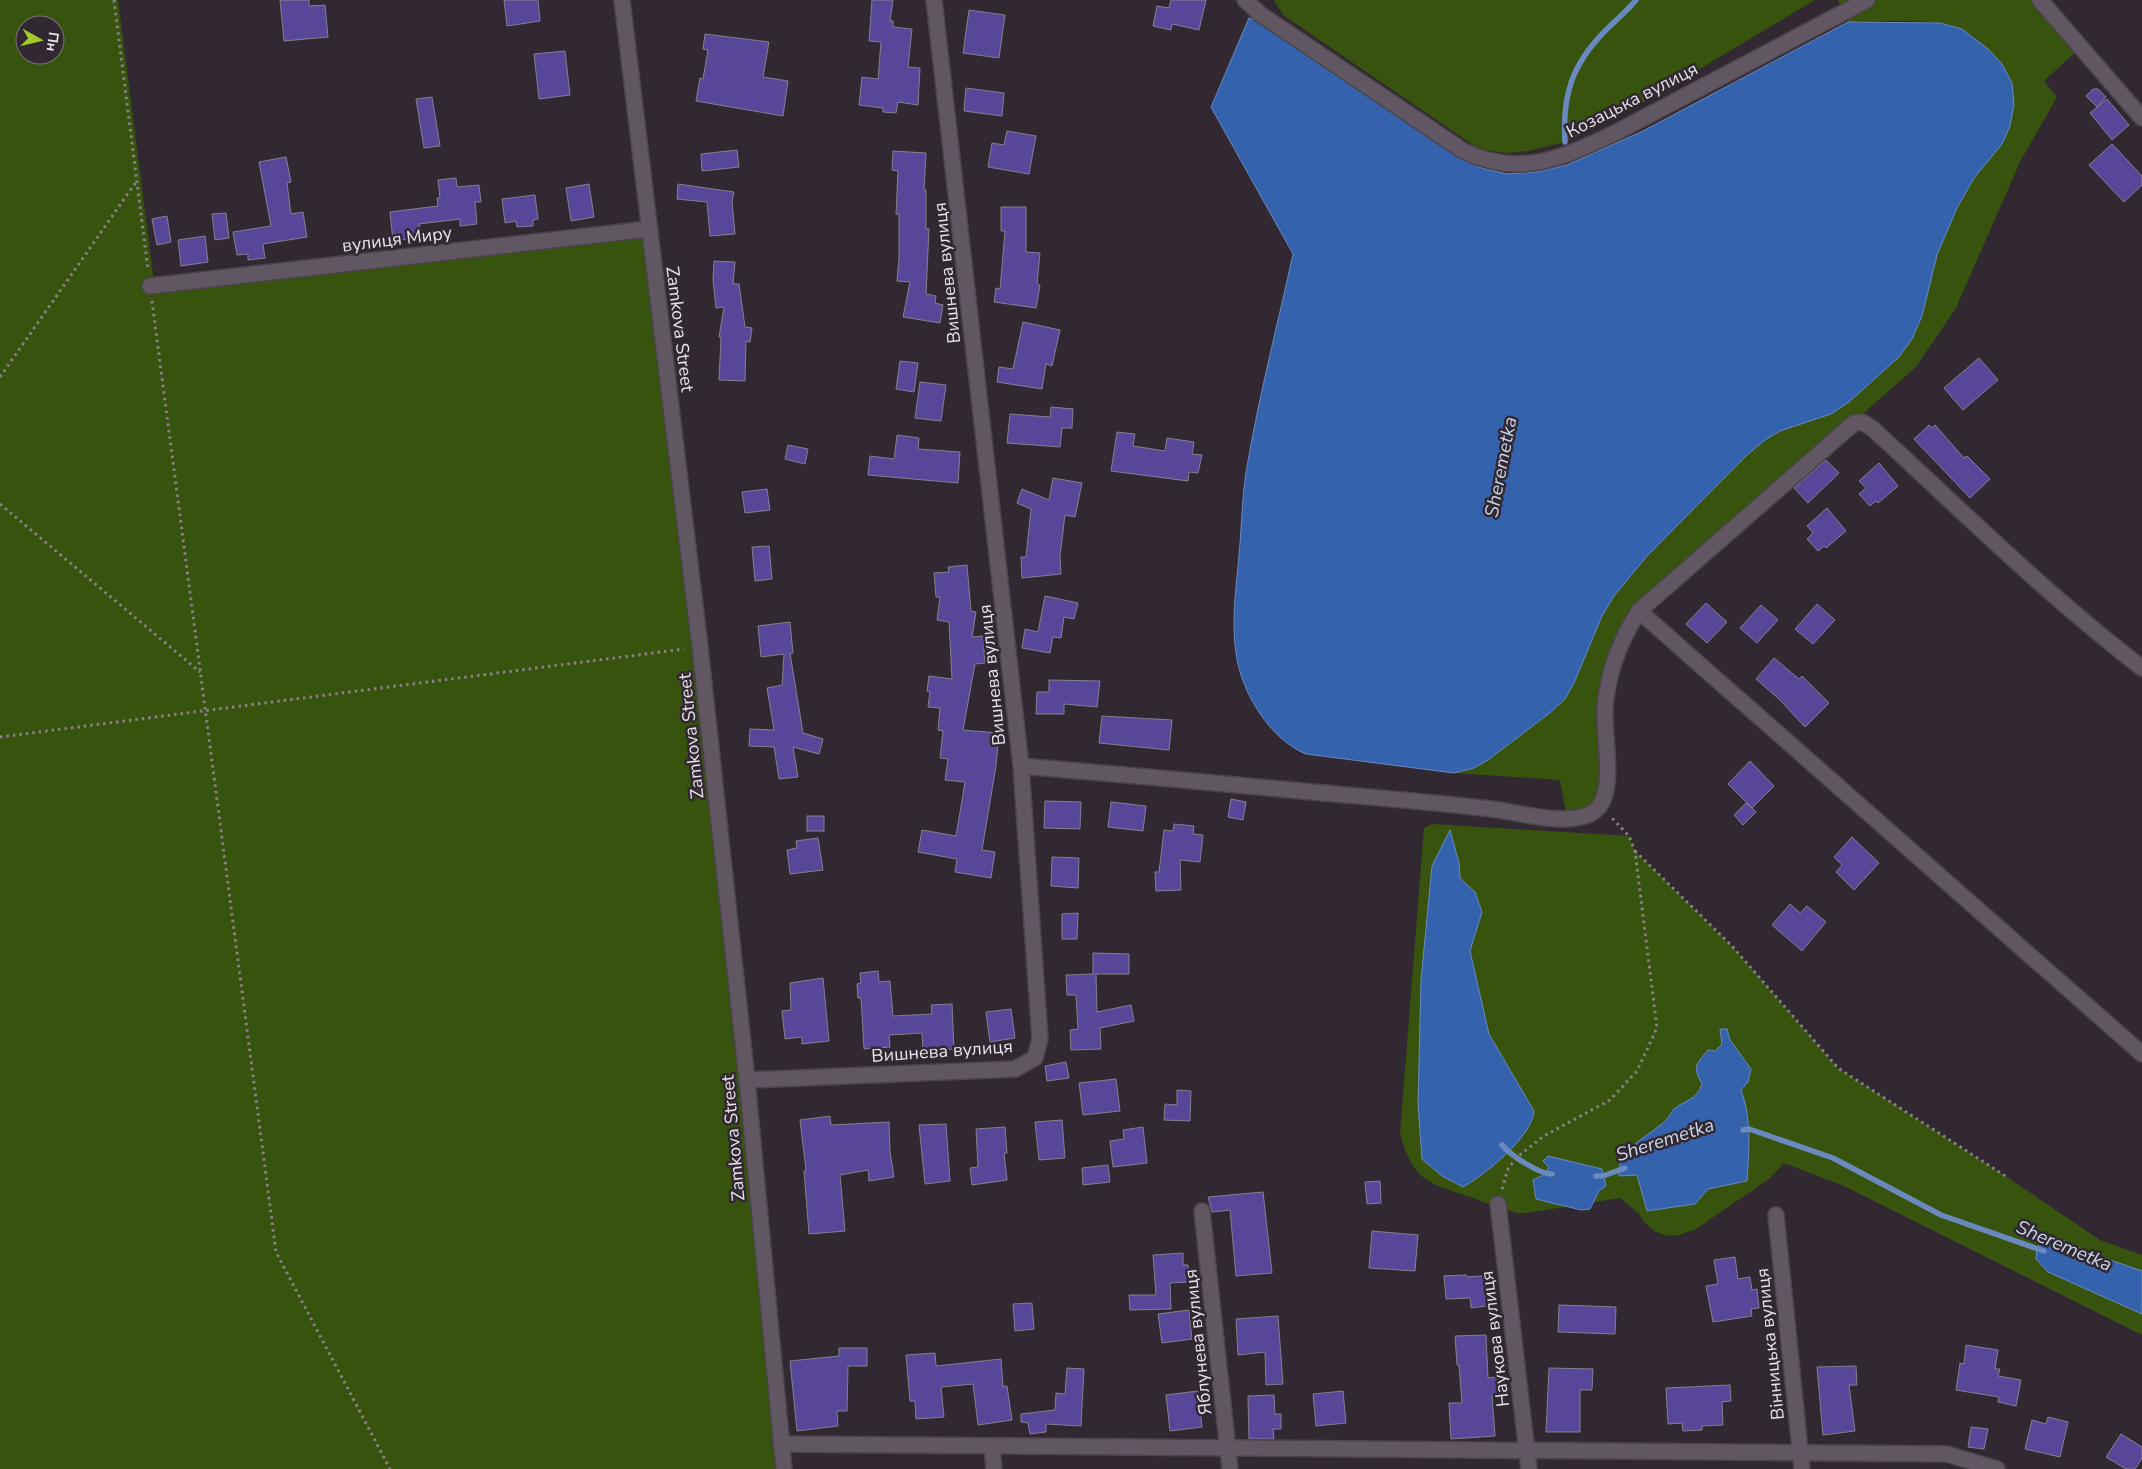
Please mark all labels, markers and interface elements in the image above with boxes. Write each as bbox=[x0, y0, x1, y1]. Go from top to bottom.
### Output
north arrow bbox=[15, 15, 65, 65]
text: Пн bbox=[42, 31, 63, 53]
street label: Козацька вулиця bbox=[1562, 56, 1702, 144]
street label: Вишнева вулиця bbox=[928, 201, 966, 345]
street label: вулиця Миру bbox=[341, 220, 454, 258]
street label: Zamkova Street bbox=[660, 265, 700, 394]
water label: Sheremetka bbox=[1479, 415, 1523, 519]
street label: Вишнева вулиця bbox=[973, 603, 1011, 747]
street label: Zamkova Street bbox=[672, 671, 710, 800]
street label: Вишнева вулиця bbox=[871, 1034, 1013, 1068]
street label: Zamkova Street bbox=[715, 1073, 750, 1202]
water label: Sheremetka bbox=[1613, 1112, 1717, 1168]
water label: Sheremetka bbox=[2012, 1214, 2116, 1278]
street label: Вінницька вулиця bbox=[1750, 1267, 1790, 1421]
street label: Яблунева вулиця bbox=[1178, 1268, 1218, 1416]
street label: Наукова вулиця bbox=[1475, 1270, 1515, 1408]

